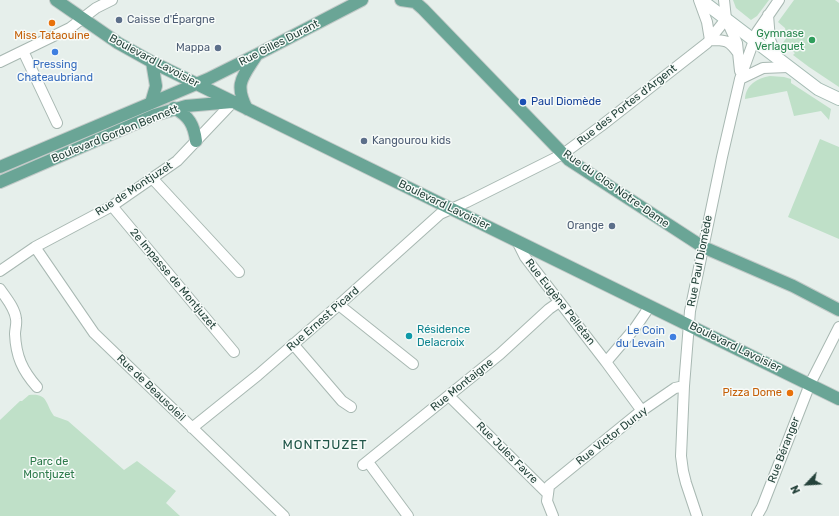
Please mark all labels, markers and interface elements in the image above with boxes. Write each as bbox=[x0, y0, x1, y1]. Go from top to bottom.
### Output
place label: Caisse d'Épargne bbox=[127, 13, 215, 27]
marker: Caisse d'Épargne bbox=[114, 15, 124, 25]
street label: Rue Gilles Durant bbox=[237, 17, 321, 69]
marker: Miss Tataouine bbox=[47, 18, 57, 28]
place label: Gymnase Verlaguet bbox=[755, 27, 804, 53]
place label: Miss Tataouine bbox=[14, 29, 90, 43]
street label: Boulevard Lavoisier bbox=[107, 32, 201, 90]
marker: Gymnase Verlaguet bbox=[807, 35, 817, 45]
place label: Mappa bbox=[176, 41, 210, 55]
marker: Mappa bbox=[213, 43, 223, 53]
marker: Pressing Chateaubriand bbox=[50, 47, 60, 57]
place label: Pressing Chateaubriand bbox=[17, 58, 93, 84]
street label: Rue des Portes d'Argent bbox=[574, 62, 680, 148]
place label: Paul Diomède bbox=[531, 95, 601, 109]
marker: Paul Diomède bbox=[518, 97, 528, 107]
street label: Boulevard Gordon Bennett bbox=[50, 102, 180, 166]
place label: Kangourou kids bbox=[372, 134, 451, 148]
marker: Kangourou kids bbox=[359, 136, 369, 146]
street label: Rue du Clos Notre-Dame bbox=[560, 147, 672, 231]
street label: Rue de Montjuzet bbox=[93, 159, 175, 219]
street label: Boulevard Lavoisier bbox=[396, 177, 492, 233]
street label: Rue Paul Diomède bbox=[685, 214, 715, 308]
place label: Orange bbox=[567, 219, 604, 233]
marker: Orange bbox=[607, 221, 617, 231]
street label: 2e Impasse de Montjuzet bbox=[127, 226, 219, 332]
street label: Rue Eugène Pelletan bbox=[522, 256, 598, 348]
street label: Rue Ernest Picard bbox=[284, 284, 362, 354]
street label: Boulevard Lavoisier bbox=[687, 319, 783, 375]
place label: Résidence Delacroix bbox=[417, 323, 470, 349]
place label: Le Coin du Levain bbox=[616, 324, 665, 350]
marker: Résidence Delacroix bbox=[404, 331, 414, 341]
marker: Le Coin du Levain bbox=[668, 332, 678, 342]
street label: Rue de Beausoleil bbox=[114, 352, 188, 424]
street label: Rue Montaigne bbox=[428, 356, 496, 414]
place label: Pizza Dome bbox=[722, 386, 782, 400]
marker: Pizza Dome bbox=[785, 388, 795, 398]
street label: Rue Victor Duruy bbox=[574, 404, 650, 468]
street label: Rue Béranger bbox=[765, 415, 803, 485]
street label: Rue Jules Favre bbox=[473, 419, 541, 487]
district label: MONTJUZET bbox=[282, 437, 368, 453]
park label: Parc de Montjuzet bbox=[23, 455, 75, 481]
north arrow bbox=[787, 464, 827, 504]
text: N bbox=[788, 483, 803, 496]

